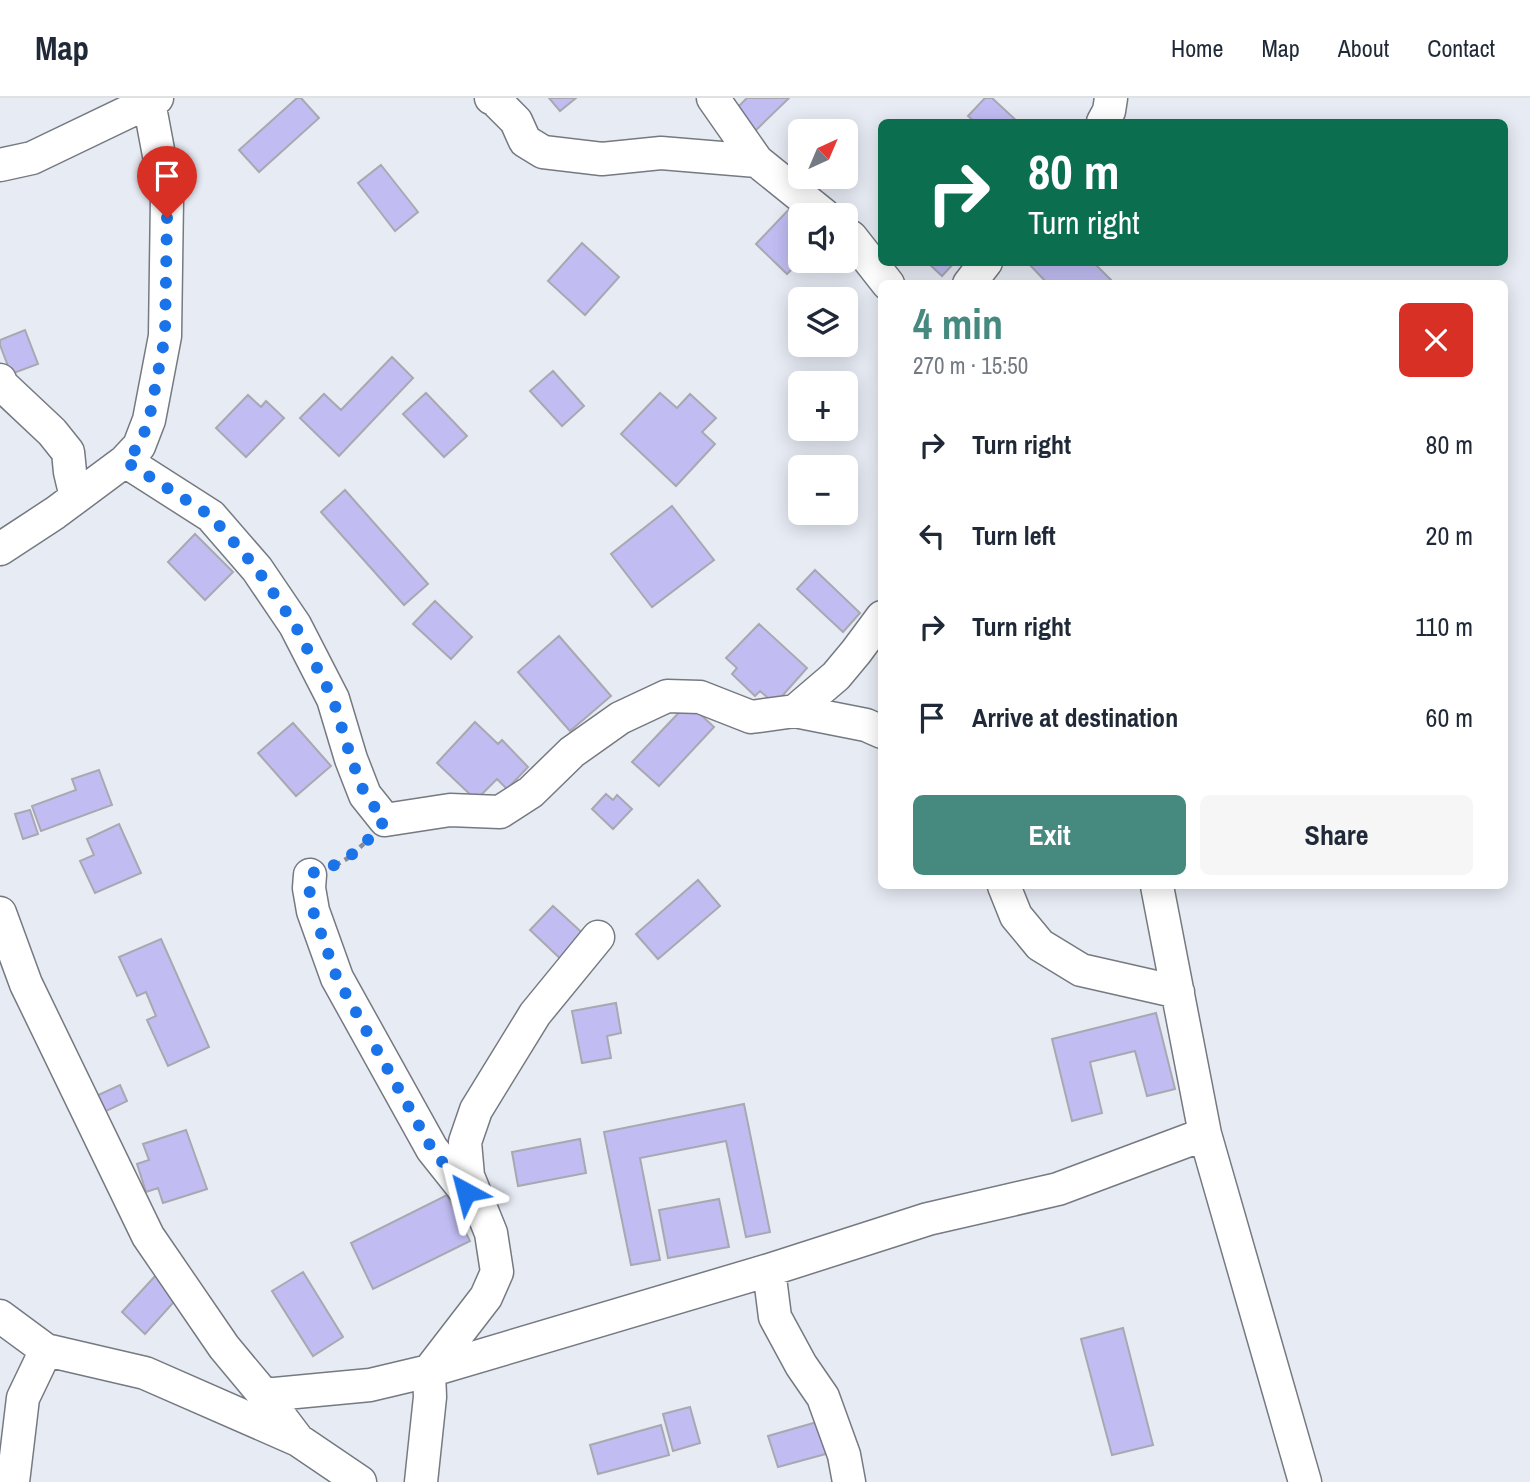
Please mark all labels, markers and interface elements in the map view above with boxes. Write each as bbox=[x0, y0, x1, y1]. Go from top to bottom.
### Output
text: Map bbox=[35, 26, 89, 70]
text: Home bbox=[1171, 32, 1223, 64]
text: Map bbox=[1261, 32, 1300, 64]
text: About bbox=[1338, 32, 1389, 64]
text: Contact bbox=[1427, 32, 1495, 64]
north arrow bbox=[788, 119, 858, 189]
map controls bbox=[788, 119, 858, 525]
text: 80 m bbox=[1028, 138, 1120, 204]
pin bbox=[137, 146, 197, 218]
icon: right bbox=[913, 147, 1004, 238]
icon: arrive bbox=[148, 157, 186, 195]
text: Turn right bbox=[1028, 201, 1140, 244]
button: sound bbox=[788, 203, 858, 273]
button: layers bbox=[788, 287, 858, 357]
text: 4 min bbox=[913, 296, 1003, 352]
button: close bbox=[1399, 303, 1473, 377]
text: 270 m · 15:50 bbox=[913, 350, 1028, 381]
button: + bbox=[788, 371, 858, 441]
icon: right bbox=[913, 426, 951, 464]
text: Turn right bbox=[972, 427, 1071, 462]
text: 80 m bbox=[1426, 427, 1473, 462]
button: − bbox=[788, 455, 858, 525]
icon: left bbox=[913, 517, 951, 555]
text: Turn left bbox=[972, 518, 1056, 553]
text: 20 m bbox=[1426, 518, 1473, 553]
icon: right bbox=[913, 608, 951, 646]
text: Turn right bbox=[972, 609, 1071, 644]
text: 110 m bbox=[1415, 609, 1473, 644]
icon: arrive bbox=[913, 699, 951, 737]
text: Arrive at destination bbox=[972, 700, 1178, 735]
text: 60 m bbox=[1426, 700, 1473, 735]
button: Exit bbox=[913, 795, 1186, 875]
button: Share bbox=[1200, 795, 1473, 875]
position arrow bbox=[429, 1155, 503, 1229]

